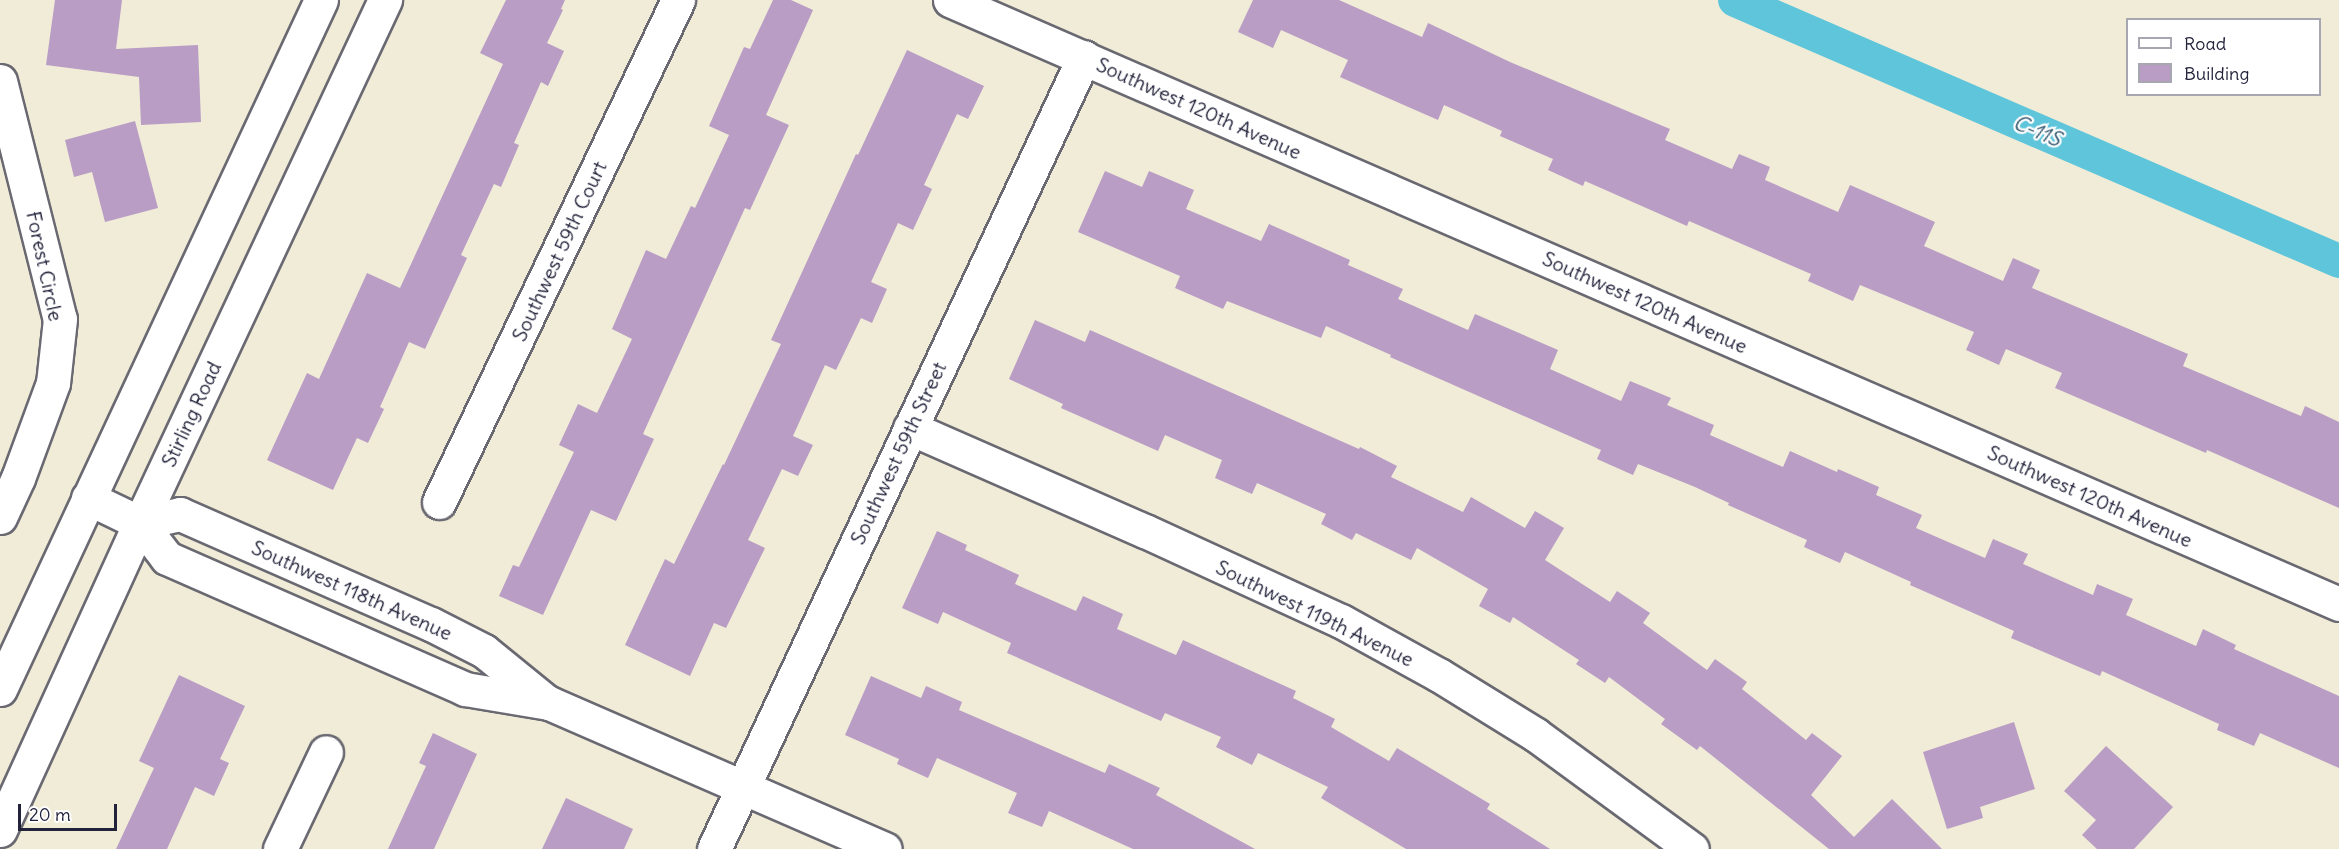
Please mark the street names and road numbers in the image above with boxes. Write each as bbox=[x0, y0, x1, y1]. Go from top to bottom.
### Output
street label: Southwest 120th Avenue bbox=[1093, 52, 1305, 164]
street label: Southwest 59th Court bbox=[507, 157, 611, 345]
street label: Forest Circle bbox=[22, 209, 68, 323]
street label: Southwest 120th Avenue bbox=[1539, 246, 1751, 358]
street label: Stirling Road bbox=[156, 357, 226, 471]
street label: Southwest 59th Street bbox=[845, 358, 951, 548]
street label: Southwest 120th Avenue bbox=[1984, 440, 2196, 552]
street label: Southwest 118th Avenue bbox=[248, 535, 456, 645]
street label: Southwest 119th Avenue bbox=[1212, 555, 1418, 671]

